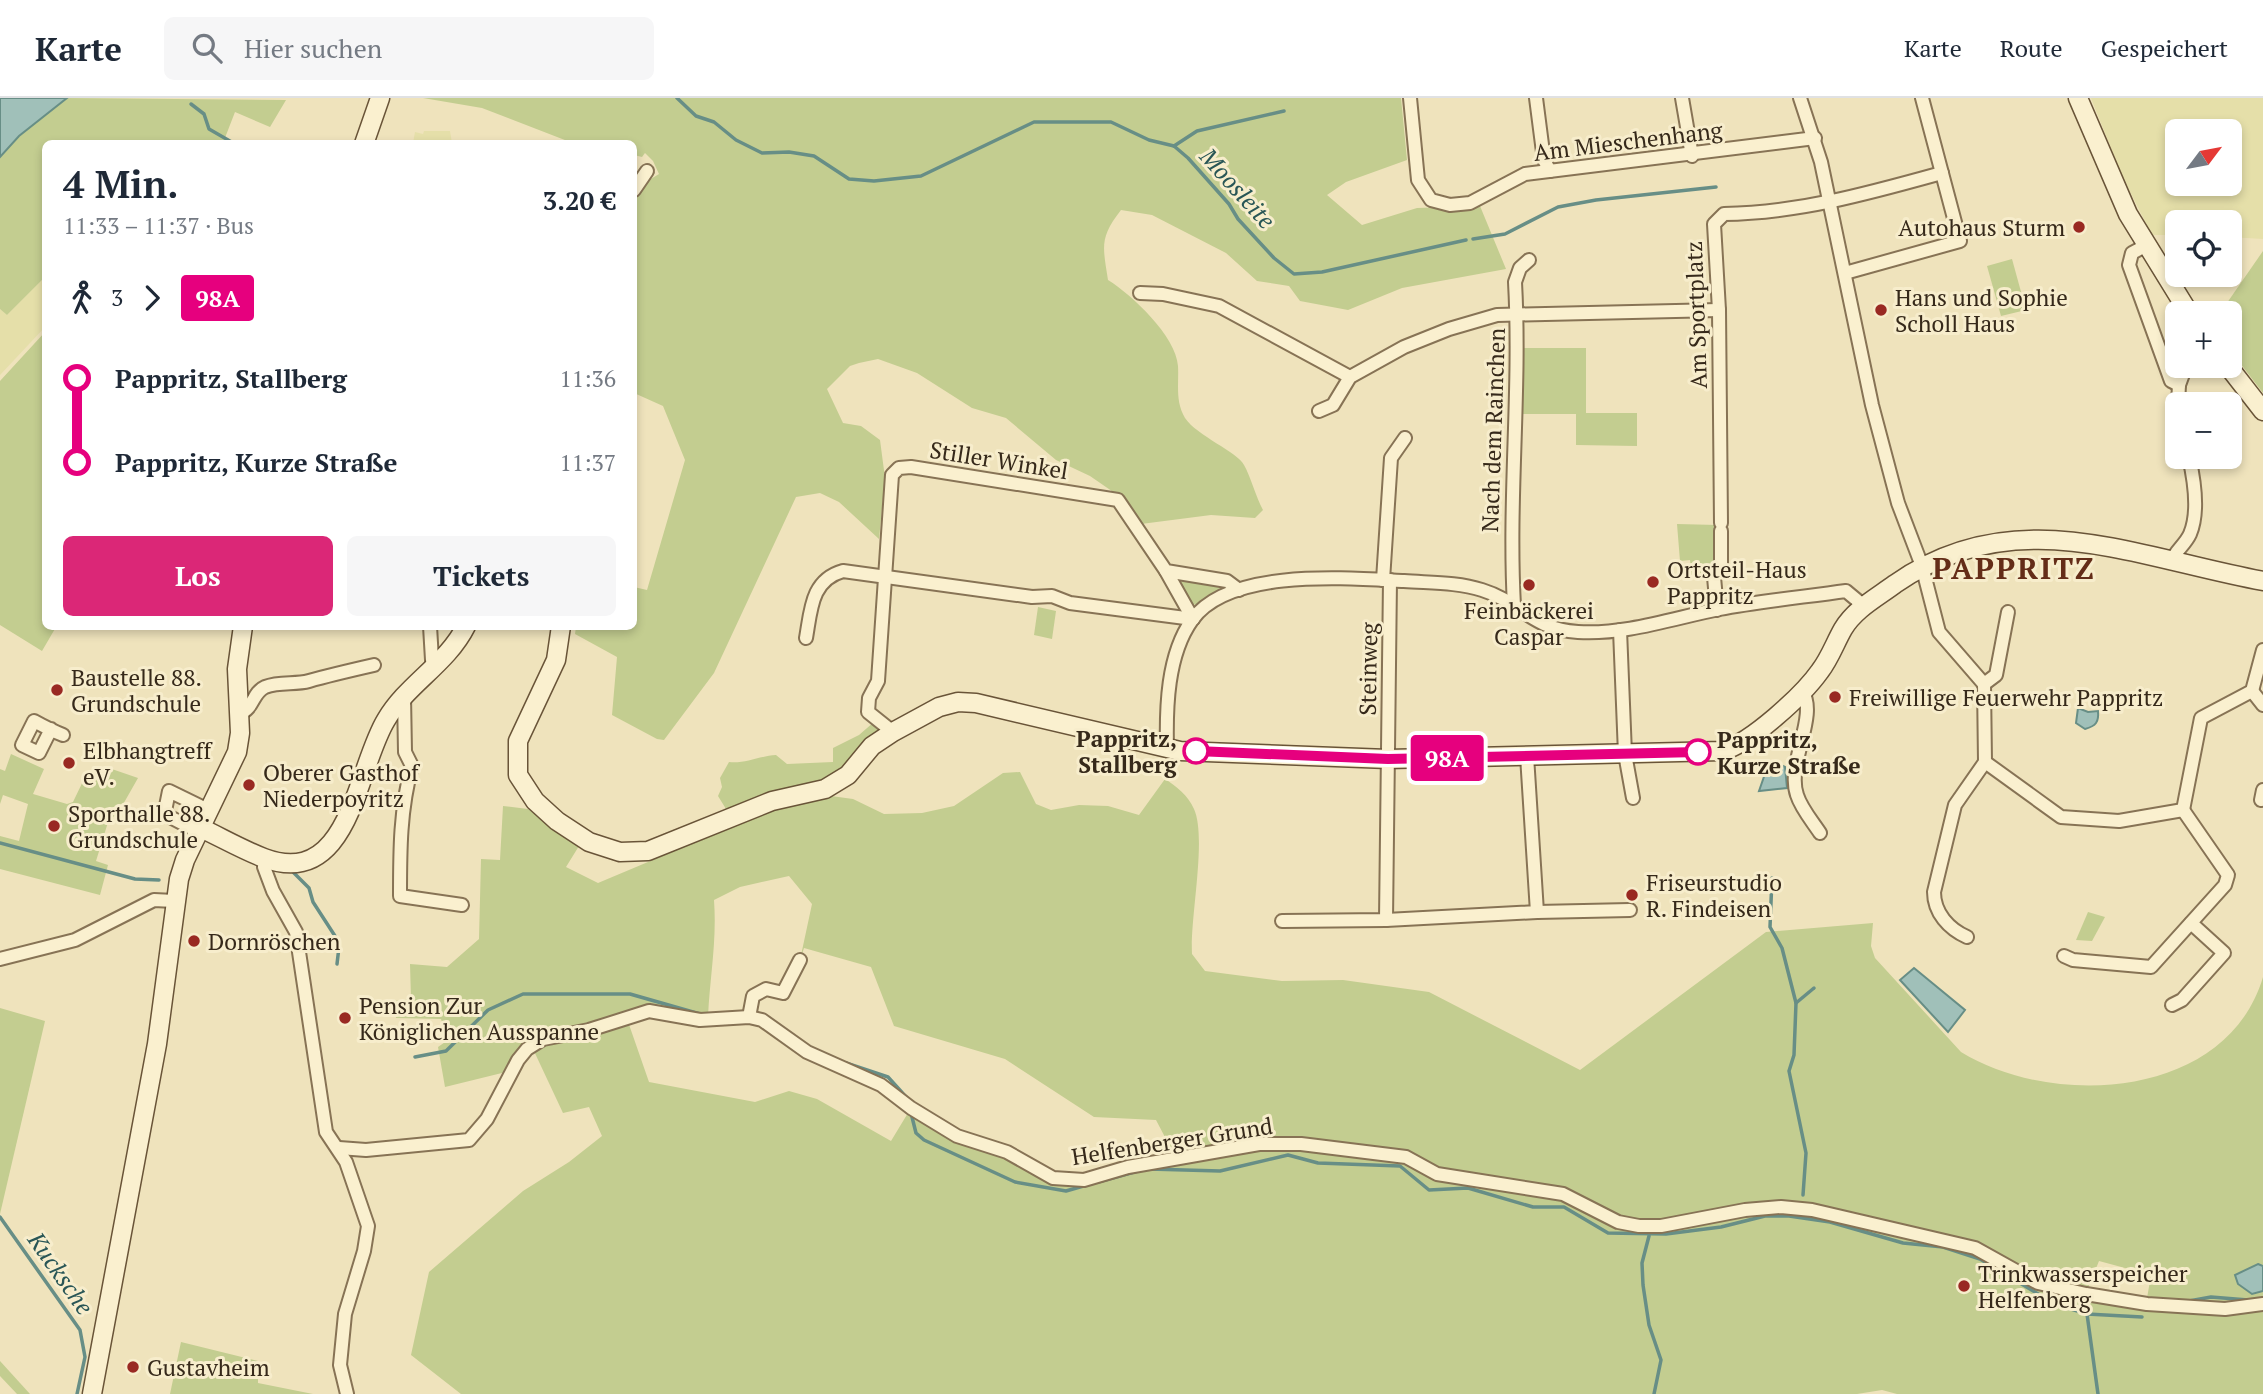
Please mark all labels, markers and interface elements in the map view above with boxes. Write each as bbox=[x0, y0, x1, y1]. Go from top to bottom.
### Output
search box bbox=[164, 17, 654, 80]
text: Karte bbox=[35, 27, 122, 70]
icon: search bbox=[188, 29, 226, 67]
text: Hier suchen bbox=[244, 31, 382, 65]
text: Karte bbox=[1904, 32, 1962, 64]
text: Route bbox=[2000, 32, 2063, 64]
text: Gespeichert bbox=[2101, 32, 2228, 64]
street label: Am Mieschenhang bbox=[1532, 114, 1725, 168]
north arrow bbox=[2165, 119, 2242, 196]
map controls bbox=[2165, 119, 2242, 469]
water label: Moosleite bbox=[1193, 140, 1283, 235]
text: 4 Min. bbox=[63, 159, 178, 209]
text: 3.20 € bbox=[543, 183, 616, 217]
text: 11:33 – 11:37 · Bus bbox=[63, 210, 254, 241]
button: locate bbox=[2165, 210, 2242, 287]
place label: Autohaus Sturm bbox=[1898, 212, 2065, 243]
marker: Autohaus Sturm bbox=[2071, 219, 2087, 235]
street label: Am Sportplatz bbox=[1678, 241, 1714, 389]
icon: walk bbox=[63, 279, 101, 317]
icon: forward bbox=[133, 279, 171, 317]
text: 3 bbox=[111, 282, 123, 313]
text: 98A bbox=[195, 282, 240, 314]
place label: Hans und Sophie Scholl Haus bbox=[1895, 282, 2068, 339]
button: + bbox=[2165, 301, 2242, 378]
marker: Hans und Sophie Scholl Haus bbox=[1873, 302, 1889, 318]
street label: Nach dem Rainchen bbox=[1474, 327, 1512, 533]
text: Pappritz, Stallberg bbox=[115, 361, 347, 395]
text: 11:36 bbox=[559, 363, 616, 394]
button: − bbox=[2165, 392, 2242, 469]
street label: Stiller Winkel bbox=[928, 434, 1071, 486]
text: Pappritz, Kurze Straße bbox=[115, 445, 398, 479]
text: 11:37 bbox=[559, 447, 616, 478]
button: Los bbox=[63, 536, 333, 616]
button: Tickets bbox=[347, 536, 616, 616]
district label: PAPPRITZ bbox=[1932, 548, 2096, 588]
place label: Ortsteil-Haus Pappritz bbox=[1667, 554, 1807, 611]
marker: Ortsteil-Haus Pappritz bbox=[1645, 574, 1661, 590]
marker: Feinbäckerei Caspar bbox=[1521, 577, 1537, 593]
place label: Feinbäckerei Caspar bbox=[1464, 595, 1594, 652]
street label: Steinweg bbox=[1352, 621, 1384, 716]
place label: Baustelle 88. Grundschule bbox=[71, 662, 202, 719]
marker: Baustelle 88. Grundschule bbox=[49, 682, 65, 698]
place label: Freiwillige Feuerwehr Pappritz bbox=[1849, 682, 2163, 713]
marker: Freiwillige Feuerwehr Pappritz bbox=[1827, 689, 1843, 705]
place label: Pappritz, Stallberg bbox=[1076, 723, 1178, 780]
place label: Pappritz, Kurze Straße bbox=[1717, 724, 1861, 781]
place label: Elbhangtreff eV. bbox=[83, 735, 214, 792]
line badge: 98A bbox=[1407, 735, 1487, 781]
marker: Pappritz, Stallberg bbox=[1183, 738, 1209, 764]
marker: Pappritz, Kurze Straße bbox=[1685, 739, 1711, 765]
text: 98A bbox=[1425, 742, 1469, 774]
marker: Elbhangtreff eV. bbox=[61, 755, 77, 771]
place label: Oberer Gasthof Niederpoyritz bbox=[263, 757, 421, 814]
marker: Oberer Gasthof Niederpoyritz bbox=[241, 777, 257, 793]
place label: Sporthalle 88. Grundschule bbox=[68, 798, 211, 855]
marker: Sporthalle 88. Grundschule bbox=[46, 818, 62, 834]
place label: Friseurstudio R. Findeisen bbox=[1646, 867, 1782, 924]
marker: Friseurstudio R. Findeisen bbox=[1624, 887, 1640, 903]
place label: Dornröschen bbox=[208, 926, 341, 957]
marker: Dornröschen bbox=[186, 933, 202, 949]
place label: Pension Zur Königlichen Ausspanne bbox=[359, 990, 599, 1047]
marker: Pension Zur Königlichen Ausspanne bbox=[337, 1010, 353, 1026]
street label: Helfenberger Grund bbox=[1069, 1110, 1275, 1172]
water label: Kucksche bbox=[20, 1225, 101, 1321]
place label: Trinkwasserspeicher Helfenberg bbox=[1978, 1258, 2188, 1315]
marker: Trinkwasserspeicher Helfenberg bbox=[1956, 1278, 1972, 1294]
place label: Gustavheim bbox=[147, 1352, 270, 1383]
marker: Gustavheim bbox=[125, 1359, 141, 1375]

